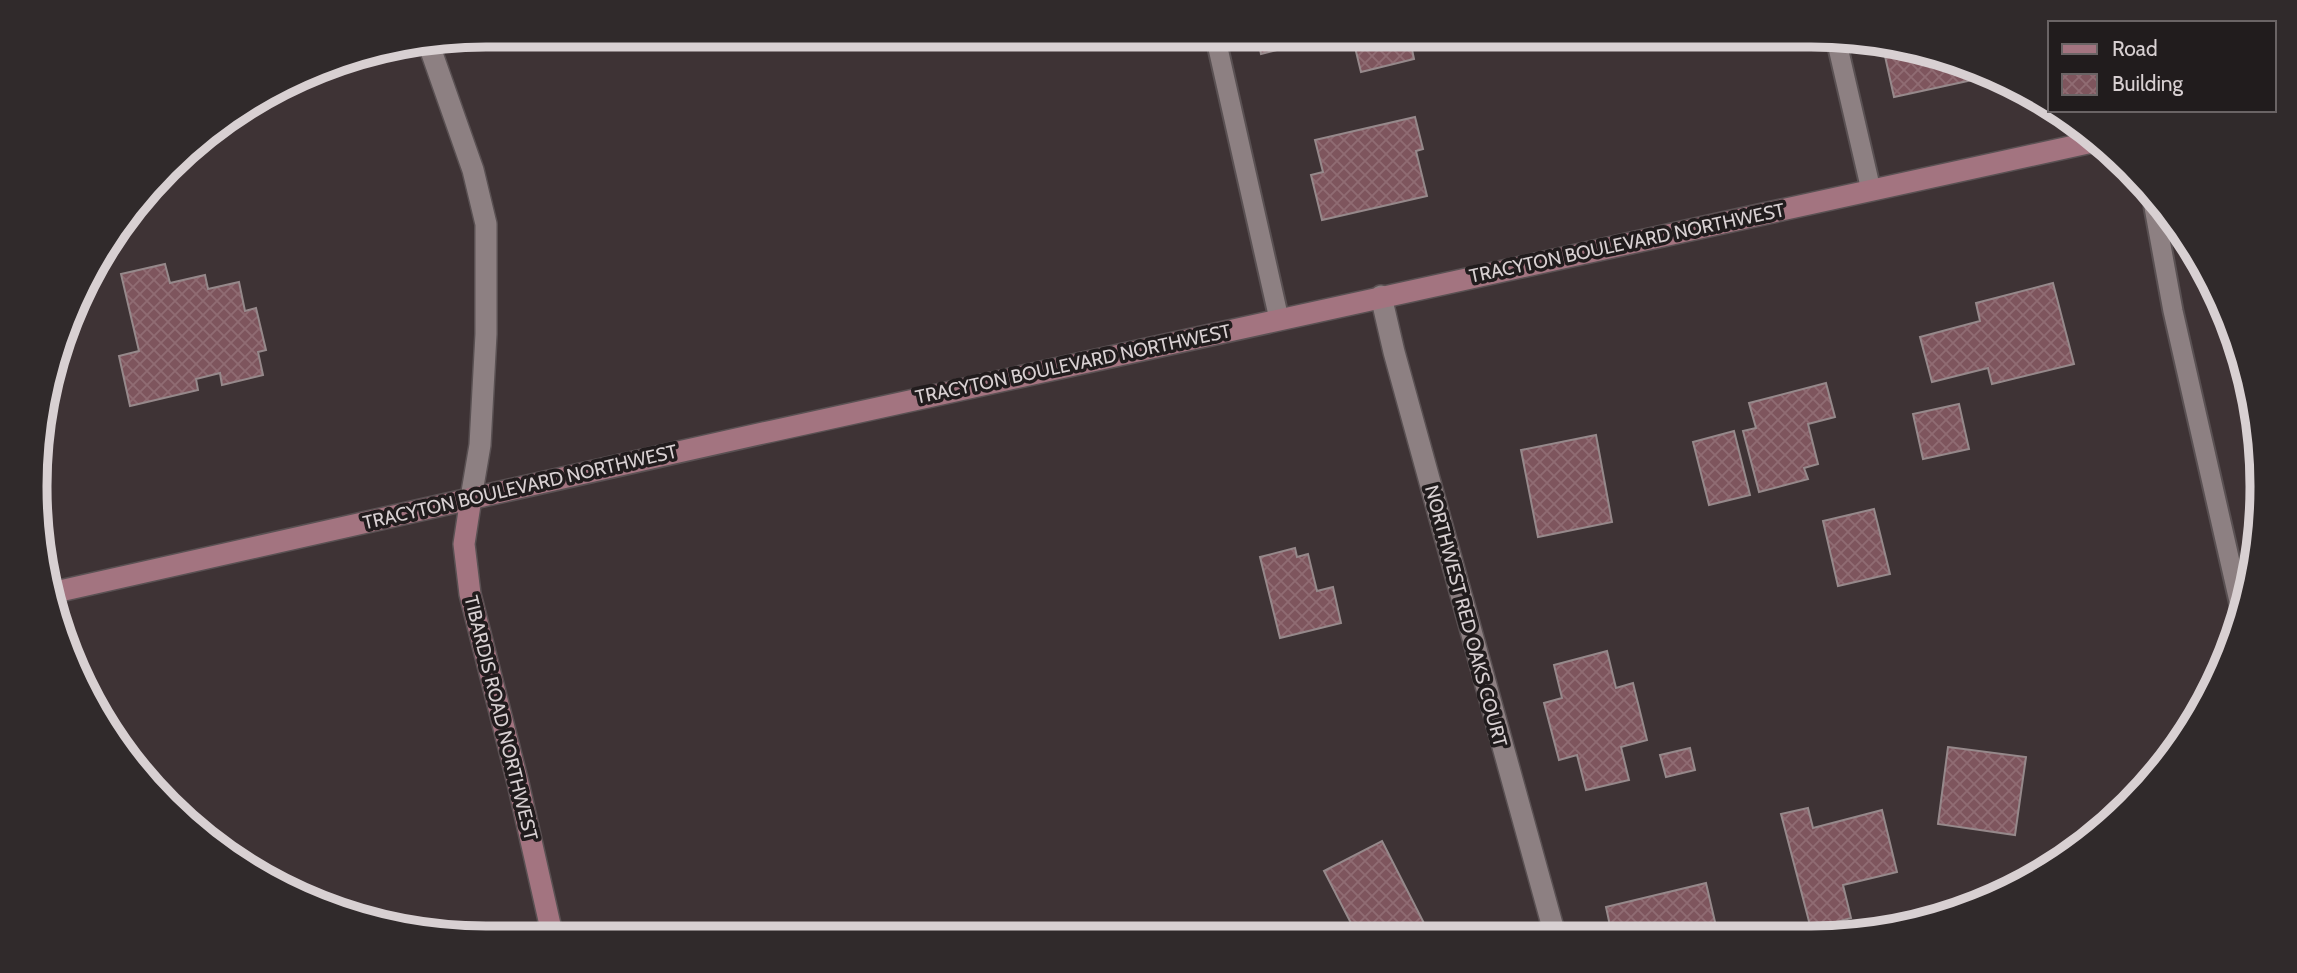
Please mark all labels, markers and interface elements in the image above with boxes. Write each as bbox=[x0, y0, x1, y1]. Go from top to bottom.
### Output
legend bbox=[2048, 21, 2276, 112]
text: Road bbox=[2112, 36, 2158, 61]
text: Building bbox=[2112, 71, 2184, 96]
street label: TRACYTON BOULEVARD NORTHWEST bbox=[1467, 198, 1787, 288]
street label: TRACYTON BOULEVARD NORTHWEST bbox=[913, 319, 1233, 409]
street label: TRACYTON BOULEVARD NORTHWEST bbox=[361, 440, 679, 534]
street label: NORTHWEST RED OAKS COURT bbox=[1420, 483, 1512, 749]
street label: TIBARDIS ROAD NORTHWEST bbox=[459, 593, 543, 843]

